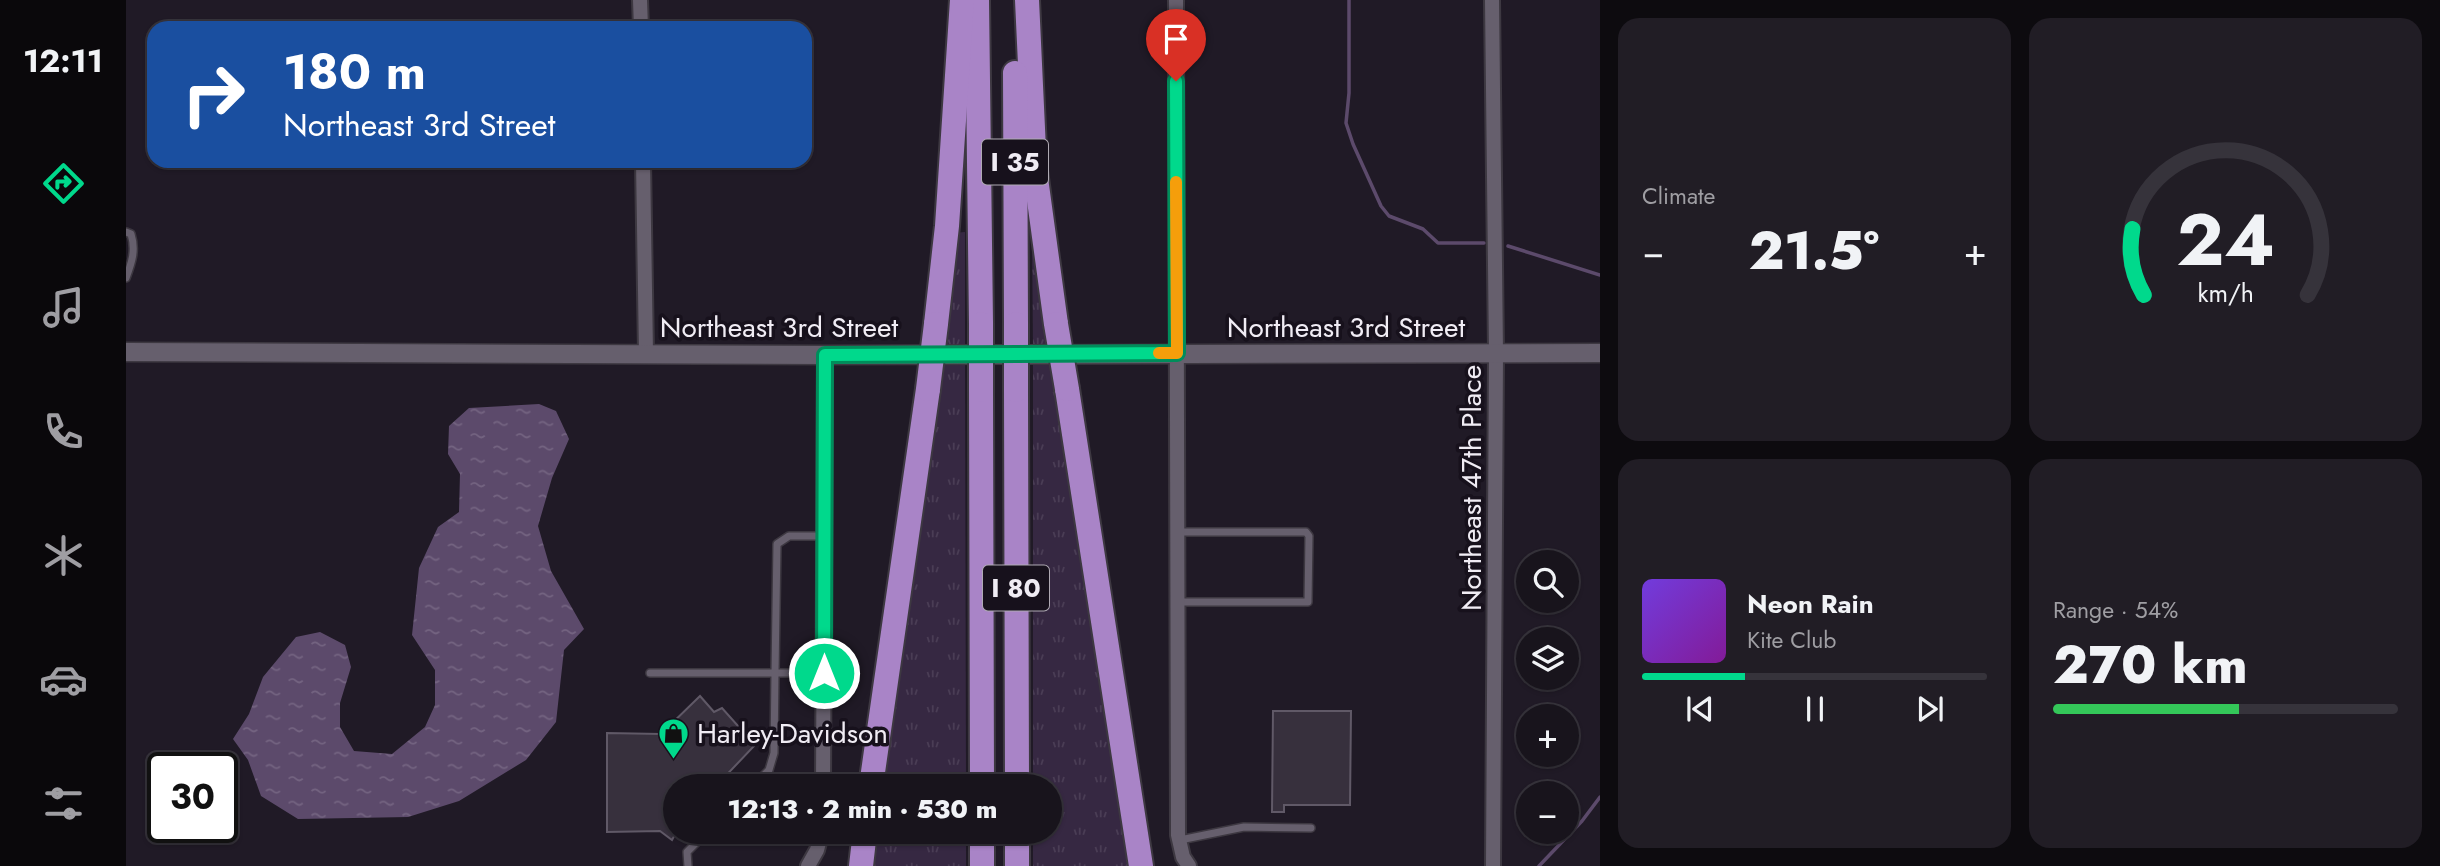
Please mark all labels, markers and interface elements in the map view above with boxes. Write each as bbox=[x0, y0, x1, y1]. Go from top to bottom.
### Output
pin bbox=[1146, 9, 1206, 81]
icon: arrive bbox=[1157, 20, 1195, 58]
text: 180 m bbox=[283, 37, 426, 107]
text: 12:11 bbox=[23, 38, 103, 84]
icon: right bbox=[168, 49, 259, 140]
text: Northeast 3rd Street bbox=[283, 102, 555, 148]
road number: I 35 bbox=[982, 140, 1048, 184]
icon: directions bbox=[39, 159, 88, 208]
text: Climate bbox=[1642, 179, 1715, 213]
text: 24 bbox=[2176, 188, 2275, 293]
text: 21.5° bbox=[1749, 213, 1879, 289]
text: − bbox=[1642, 224, 1664, 279]
text: + bbox=[1964, 224, 1987, 279]
text: km/h bbox=[2197, 275, 2254, 311]
icon: music bbox=[39, 283, 88, 332]
street label: Northeast 3rd Street bbox=[660, 307, 898, 348]
street label: Northeast 3rd Street bbox=[1227, 307, 1465, 348]
street label: Northeast 47th Place bbox=[1451, 365, 1492, 611]
icon: phone bbox=[39, 407, 88, 456]
icon: climate bbox=[39, 531, 88, 580]
map controls bbox=[1516, 550, 1579, 844]
button: search bbox=[1516, 550, 1579, 613]
road number: I 80 bbox=[983, 566, 1049, 610]
text: Neon Rain bbox=[1747, 585, 1874, 623]
text: Range · 54% bbox=[2053, 593, 2178, 627]
text: Kite Club bbox=[1747, 623, 1836, 657]
button: layers bbox=[1516, 627, 1579, 690]
text: 270 km bbox=[2053, 627, 2247, 703]
position arrow bbox=[787, 636, 861, 710]
icon: car bbox=[39, 655, 88, 704]
icon: previous bbox=[1681, 690, 1719, 728]
icon: pause bbox=[1796, 690, 1834, 728]
icon: next bbox=[1911, 690, 1949, 728]
button: + bbox=[1516, 704, 1579, 767]
place label: Harley-Davidson bbox=[697, 713, 888, 754]
shop icon: Harley-Davidson bbox=[657, 716, 691, 760]
speed limit sign: 30 bbox=[147, 752, 238, 843]
icon: filters bbox=[39, 779, 88, 828]
button: − bbox=[1516, 781, 1579, 844]
text: 12:13 · 2 min · 530 m bbox=[728, 790, 997, 828]

